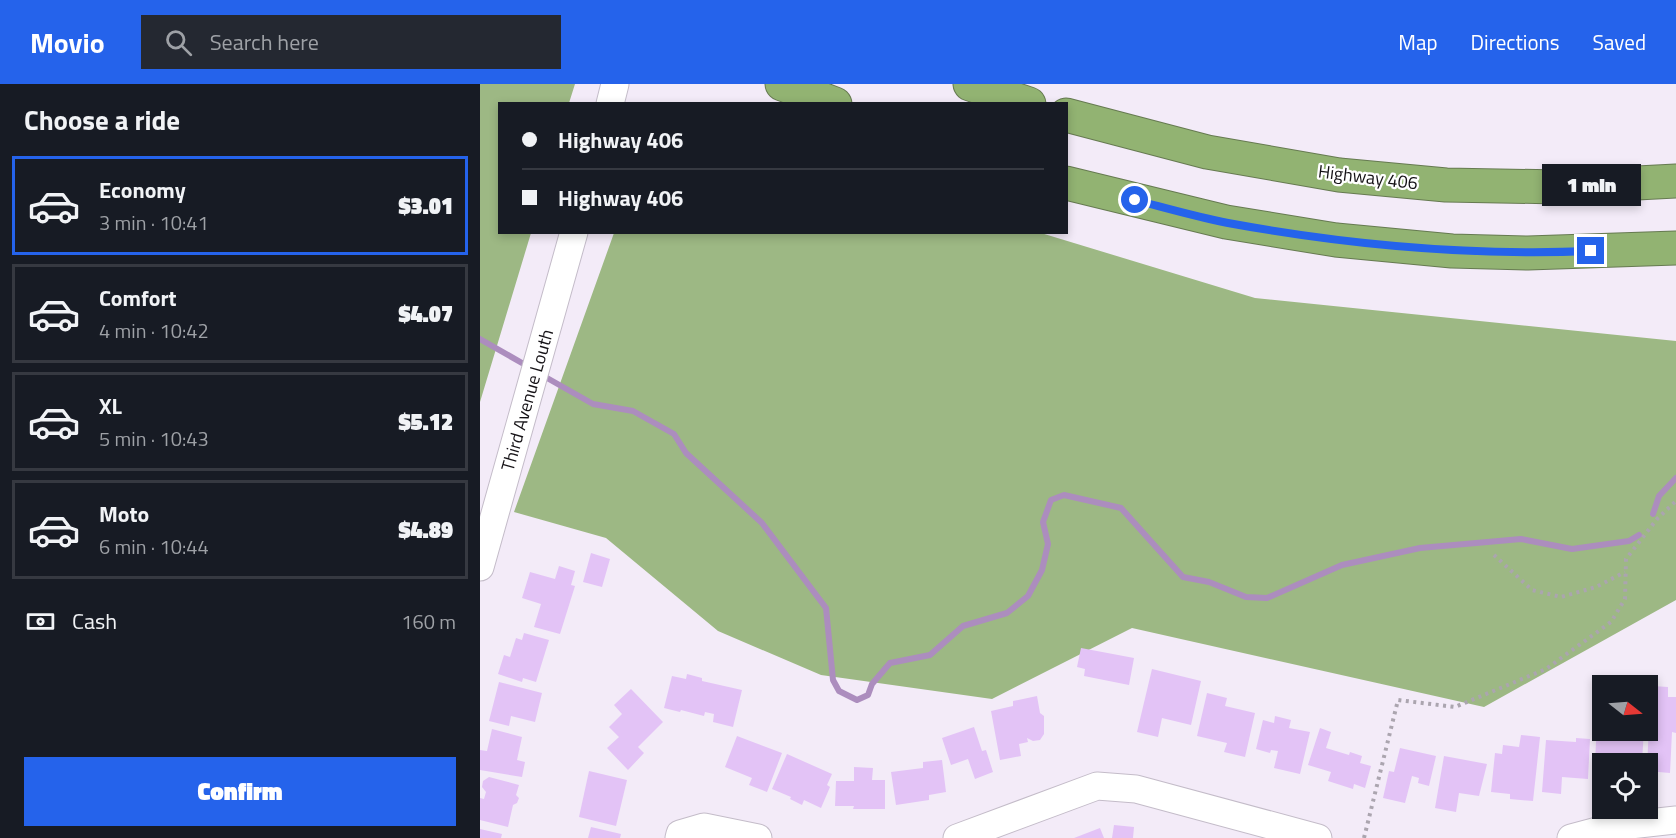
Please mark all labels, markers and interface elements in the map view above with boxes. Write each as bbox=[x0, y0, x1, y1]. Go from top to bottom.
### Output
search box bbox=[141, 15, 561, 69]
text: Movio bbox=[30, 21, 105, 64]
text: Search here bbox=[210, 25, 319, 59]
icon: search bbox=[162, 26, 195, 59]
text: Map bbox=[1398, 26, 1438, 58]
text: Directions bbox=[1471, 26, 1560, 58]
text: Saved bbox=[1593, 26, 1646, 58]
text: Choose a ride bbox=[24, 99, 180, 140]
text: Highway 406 bbox=[558, 123, 683, 157]
street label: Highway 406 bbox=[1317, 157, 1419, 197]
callout: 1 min bbox=[1542, 164, 1640, 206]
text: 1 min bbox=[1567, 169, 1616, 200]
text: Economy bbox=[99, 173, 186, 207]
icon: car bbox=[27, 179, 81, 233]
text: Highway 406 bbox=[558, 181, 683, 215]
route start bbox=[1121, 186, 1148, 213]
text: $3.01 bbox=[398, 189, 453, 223]
text: 3 min · 10:41 bbox=[99, 207, 209, 238]
route end bbox=[1577, 237, 1604, 264]
text: Comfort bbox=[99, 281, 177, 315]
icon: car bbox=[27, 287, 81, 341]
text: $4.07 bbox=[398, 297, 453, 331]
text: 4 min · 10:42 bbox=[99, 315, 209, 346]
street label: Third Avenue Louth bbox=[494, 326, 560, 474]
text: XL bbox=[99, 389, 122, 423]
icon: car bbox=[27, 395, 81, 449]
text: $5.12 bbox=[398, 405, 453, 439]
text: 5 min · 10:43 bbox=[99, 423, 209, 454]
text: Moto bbox=[99, 497, 149, 531]
icon: car bbox=[27, 503, 81, 557]
text: $4.89 bbox=[398, 513, 453, 547]
text: 6 min · 10:44 bbox=[99, 531, 209, 562]
text: Cash bbox=[72, 604, 117, 638]
icon: cash bbox=[24, 605, 57, 638]
text: 160 m bbox=[401, 606, 456, 637]
north arrow bbox=[1592, 675, 1658, 741]
map controls bbox=[1592, 675, 1658, 819]
button: locate bbox=[1592, 753, 1658, 819]
button: Confirm bbox=[24, 757, 456, 826]

